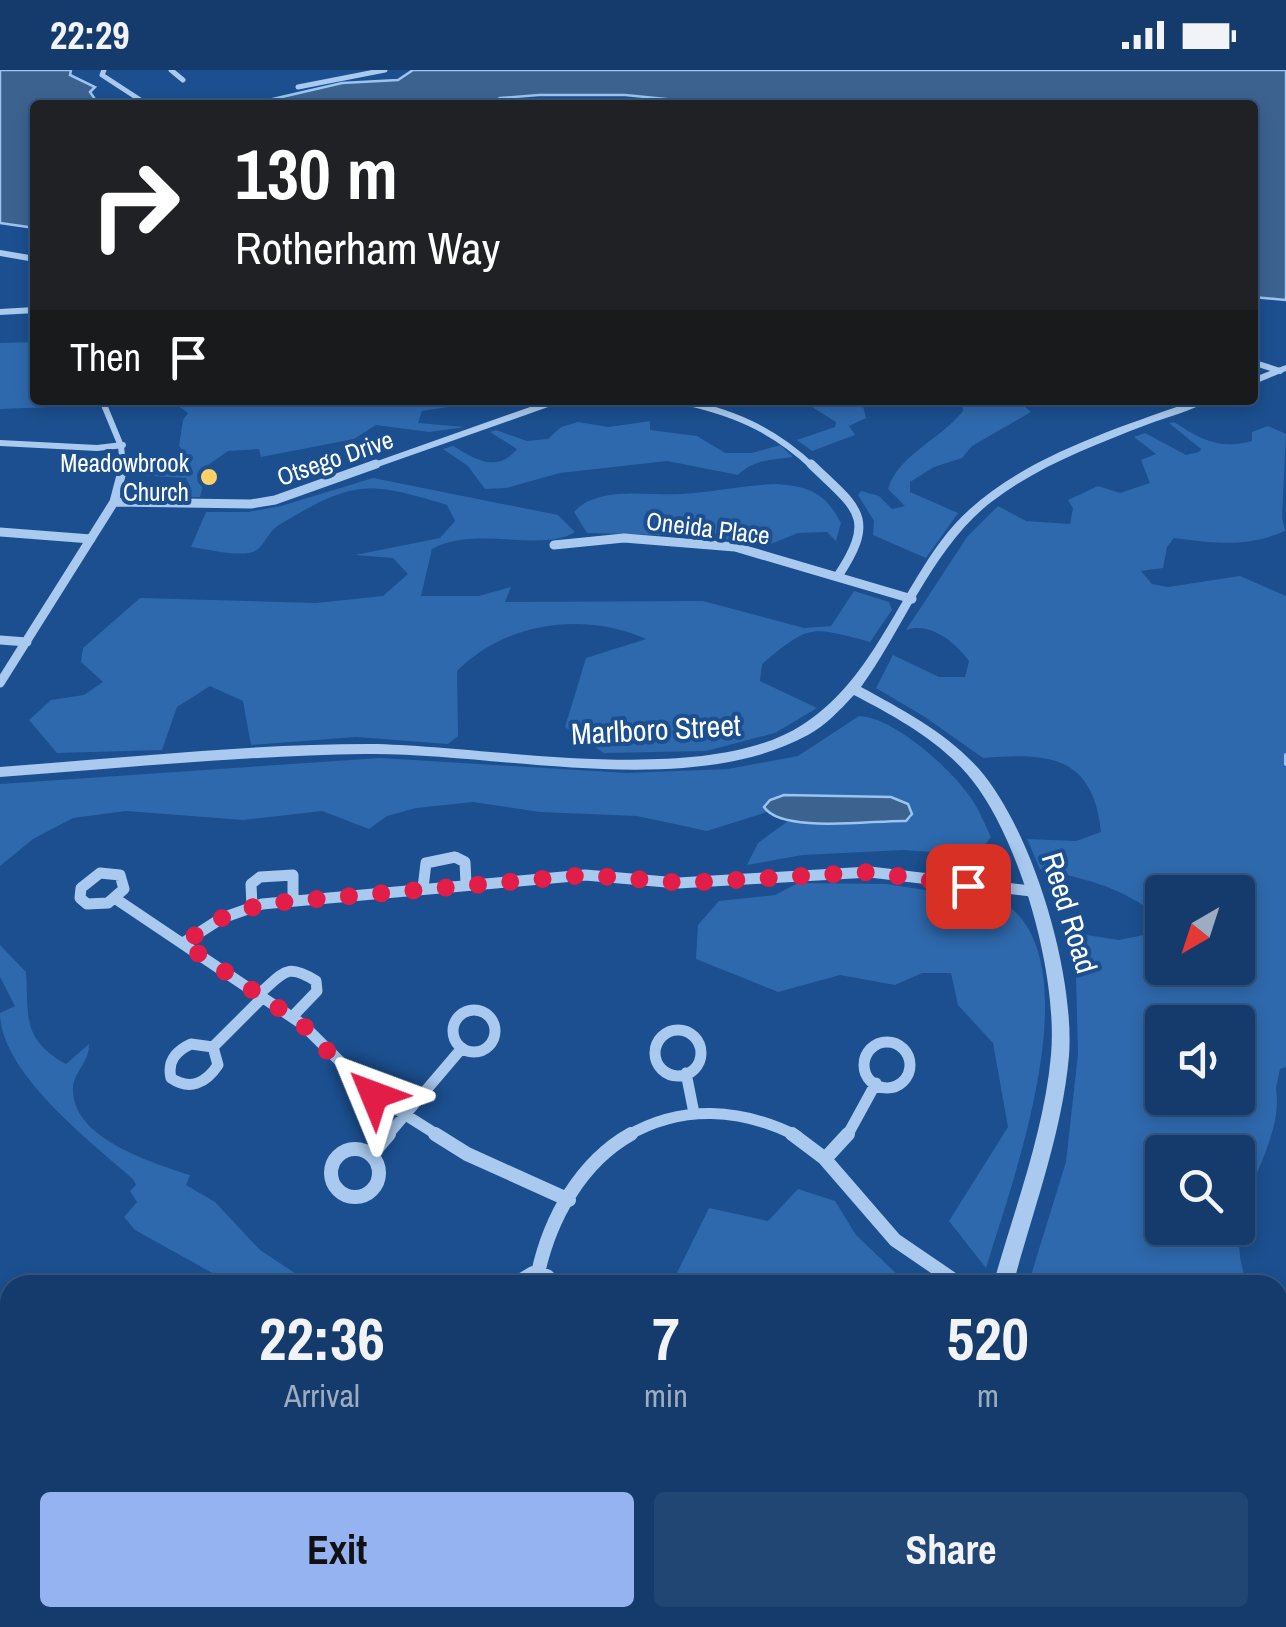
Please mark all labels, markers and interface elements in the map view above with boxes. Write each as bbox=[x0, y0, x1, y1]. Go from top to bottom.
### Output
text: 22:29 bbox=[50, 10, 130, 61]
text: 130 m bbox=[235, 127, 398, 221]
icon: right bbox=[70, 140, 200, 270]
text: Rotherham Way bbox=[235, 217, 500, 278]
icon: arrive bbox=[161, 330, 216, 385]
text: Then bbox=[70, 332, 141, 383]
street label: Otsego Drive bbox=[272, 422, 398, 494]
place label: Meadowbrook Church bbox=[60, 446, 190, 509]
marker: Meadowbrook Church bbox=[198, 466, 220, 488]
street label: Oneida Place bbox=[644, 504, 772, 552]
street label: Marlboro Street bbox=[570, 705, 742, 753]
pin bbox=[926, 844, 1011, 929]
street label: Reed Road bbox=[1033, 847, 1107, 978]
icon: arrive bbox=[941, 859, 996, 914]
north arrow bbox=[1145, 875, 1255, 985]
map controls bbox=[1145, 875, 1255, 1245]
button: sound bbox=[1145, 1005, 1255, 1115]
position arrow bbox=[322, 1043, 426, 1147]
button: search bbox=[1145, 1135, 1255, 1245]
text: 22:36 bbox=[259, 1298, 385, 1379]
text: 7 bbox=[652, 1298, 680, 1379]
text: 520 bbox=[947, 1298, 1029, 1379]
text: Arrival bbox=[284, 1374, 360, 1417]
text: min bbox=[644, 1374, 688, 1417]
text: m bbox=[977, 1374, 999, 1417]
button: Exit bbox=[40, 1492, 634, 1607]
button: Share bbox=[654, 1492, 1248, 1607]

